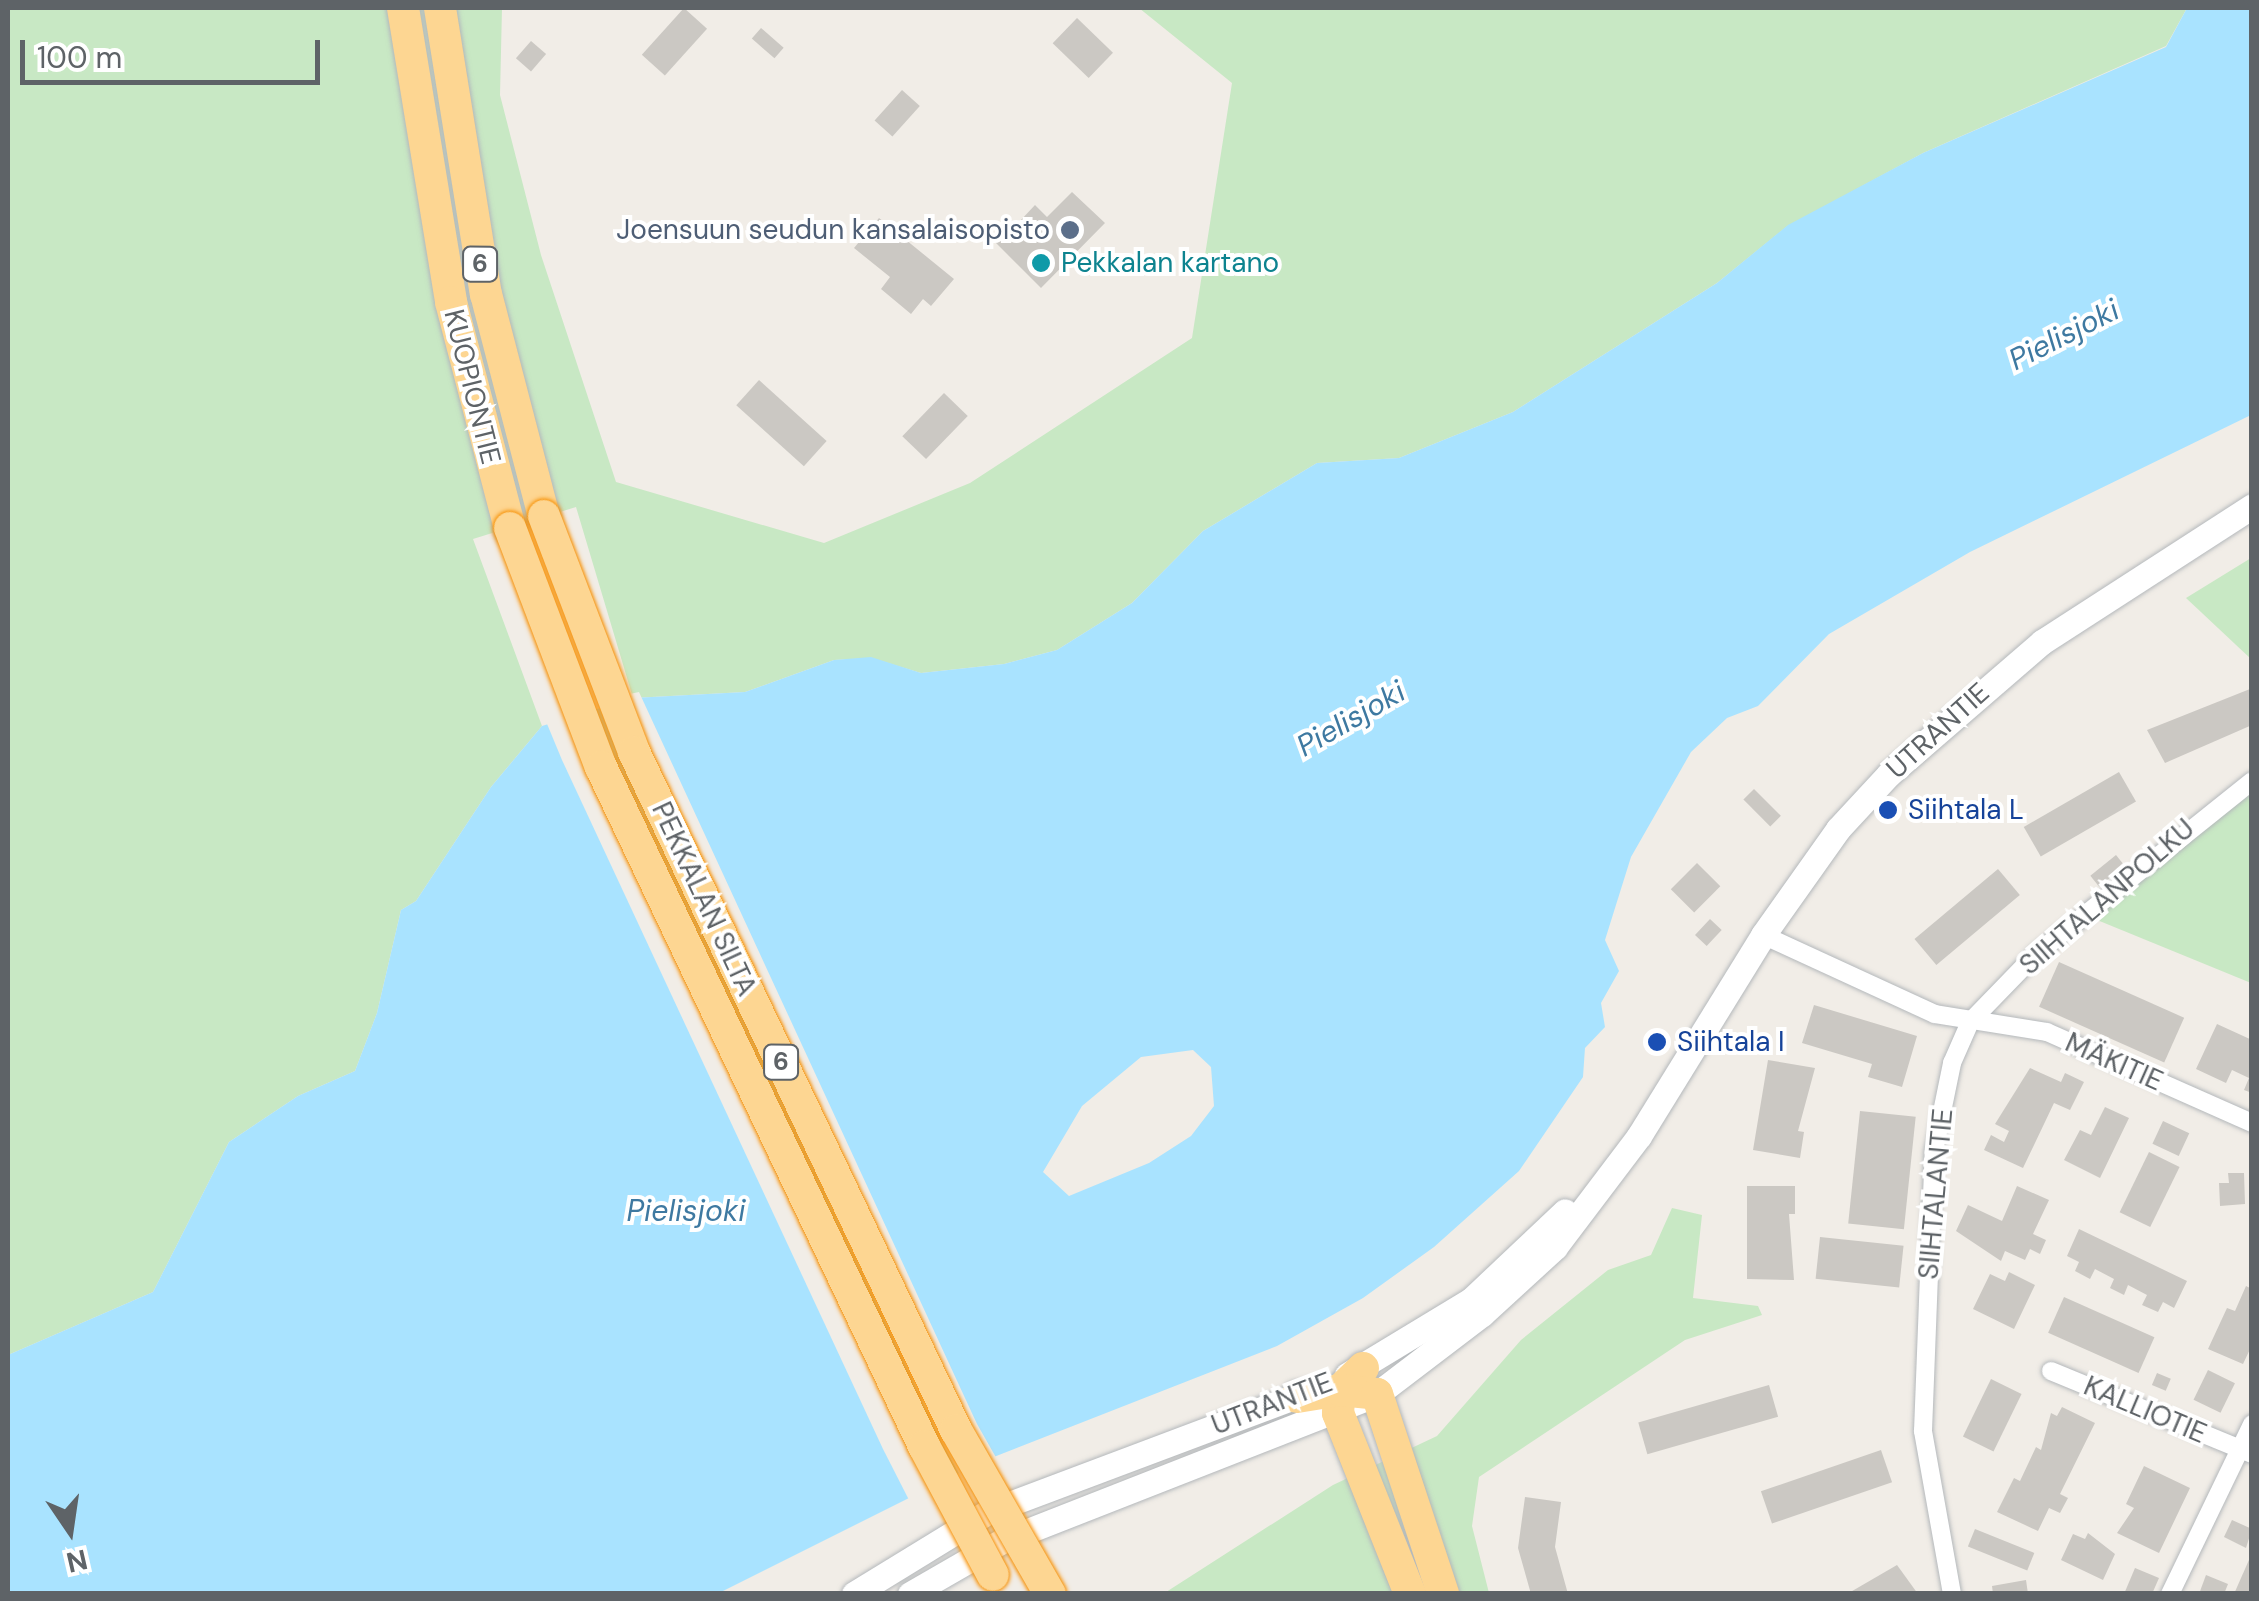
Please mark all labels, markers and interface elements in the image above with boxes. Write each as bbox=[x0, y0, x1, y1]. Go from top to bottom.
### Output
scale bar bbox=[25, 20, 325, 82]
text: 100 m bbox=[37, 38, 122, 77]
place label: Joensuun seudun kansalaisopisto bbox=[616, 213, 1050, 247]
marker: Joensuun seudun kansalaisopisto bbox=[1059, 219, 1081, 241]
road number: 6 bbox=[460, 244, 500, 284]
place label: Pekkalan kartano bbox=[1061, 246, 1279, 280]
marker: Pekkalan kartano bbox=[1030, 252, 1052, 274]
water label: Pielisjoki bbox=[2003, 292, 2125, 378]
street label: KUOPIONTIE bbox=[437, 306, 507, 468]
water label: Pielisjoki bbox=[1290, 674, 1412, 764]
street label: UTRANTIE bbox=[1880, 676, 1996, 786]
place label: Siihtala L bbox=[1908, 793, 2024, 827]
street label: PEKKALAN SILTA bbox=[644, 797, 764, 1001]
marker: Siihtala L bbox=[1877, 799, 1899, 821]
street label: SIIHTALANPOLKU bbox=[2013, 812, 2201, 982]
place label: Siihtala I bbox=[1677, 1025, 1784, 1059]
street label: MÄKITIE bbox=[2060, 1026, 2168, 1098]
marker: Siihtala I bbox=[1646, 1031, 1668, 1053]
road number: 6 bbox=[761, 1042, 801, 1082]
street label: SIIHTALANTIE bbox=[1912, 1107, 1960, 1281]
water label: Pielisjoki bbox=[627, 1193, 745, 1229]
street label: UTRANTIE bbox=[1207, 1366, 1337, 1442]
street label: KALLIOTIE bbox=[2079, 1369, 2211, 1451]
north arrow bbox=[20, 1481, 120, 1581]
text: N bbox=[63, 1540, 91, 1581]

